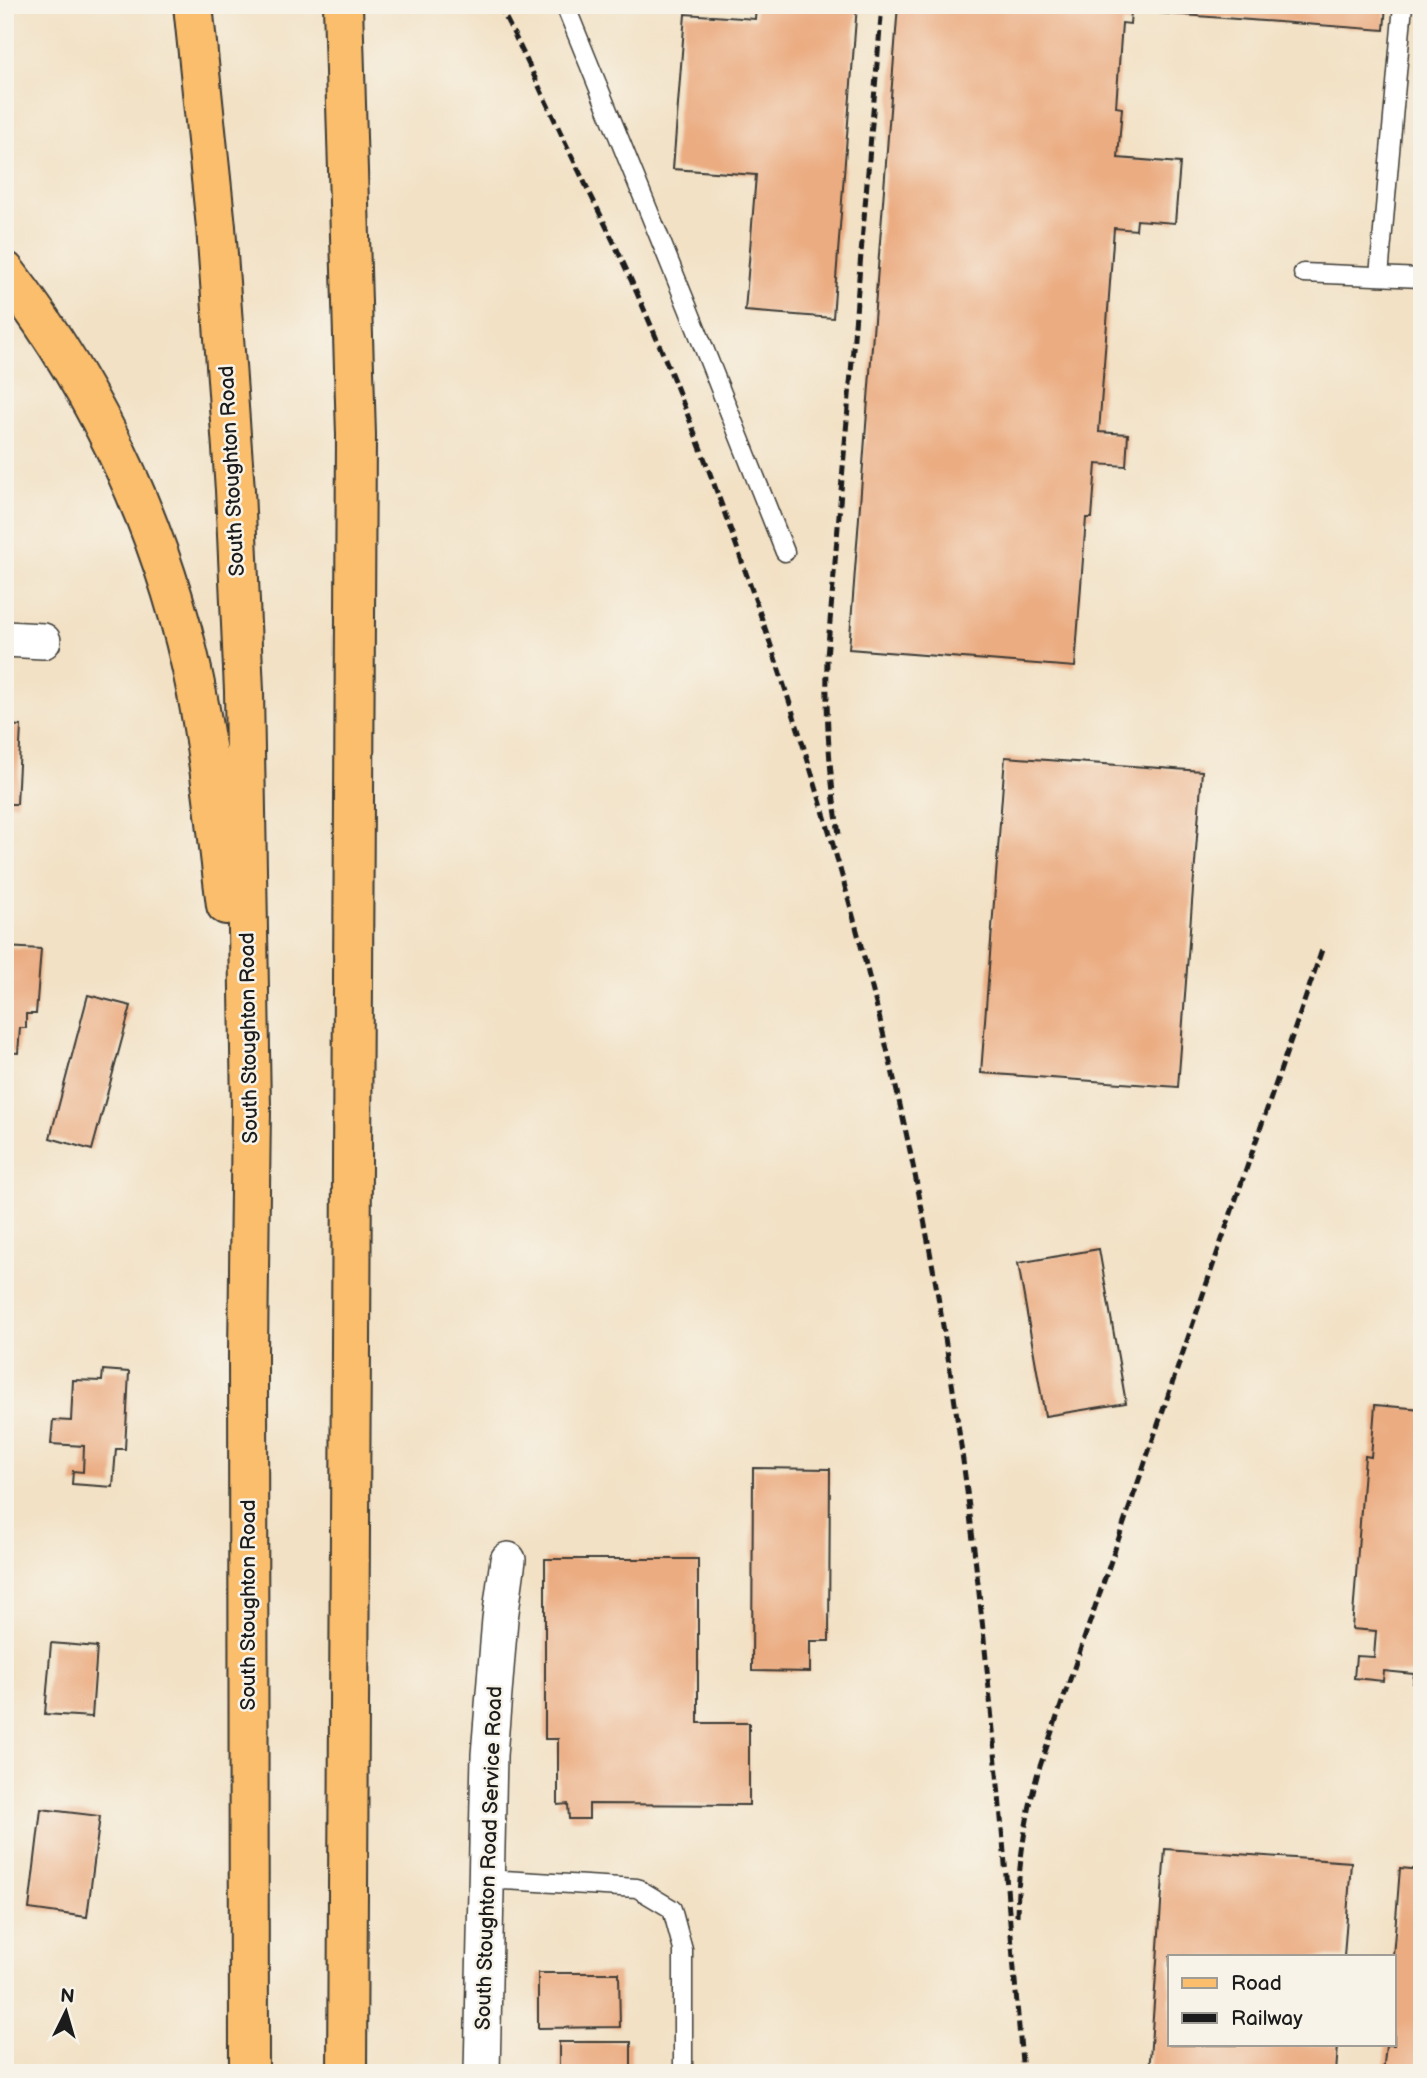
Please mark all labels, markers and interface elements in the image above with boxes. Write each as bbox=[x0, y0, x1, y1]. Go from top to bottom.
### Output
street label: South Stoughton Road bbox=[214, 365, 250, 577]
street label: South Stoughton Road bbox=[235, 932, 263, 1144]
street label: South Stoughton Road bbox=[236, 1499, 261, 1711]
street label: South Stoughton Road Service Road bbox=[471, 1686, 507, 2030]
legend bbox=[1168, 1955, 1396, 2046]
text: Road bbox=[1231, 1971, 1282, 1996]
north arrow bbox=[32, 1976, 102, 2046]
text: N bbox=[59, 1984, 75, 2009]
text: Railway bbox=[1231, 2006, 1303, 2031]

